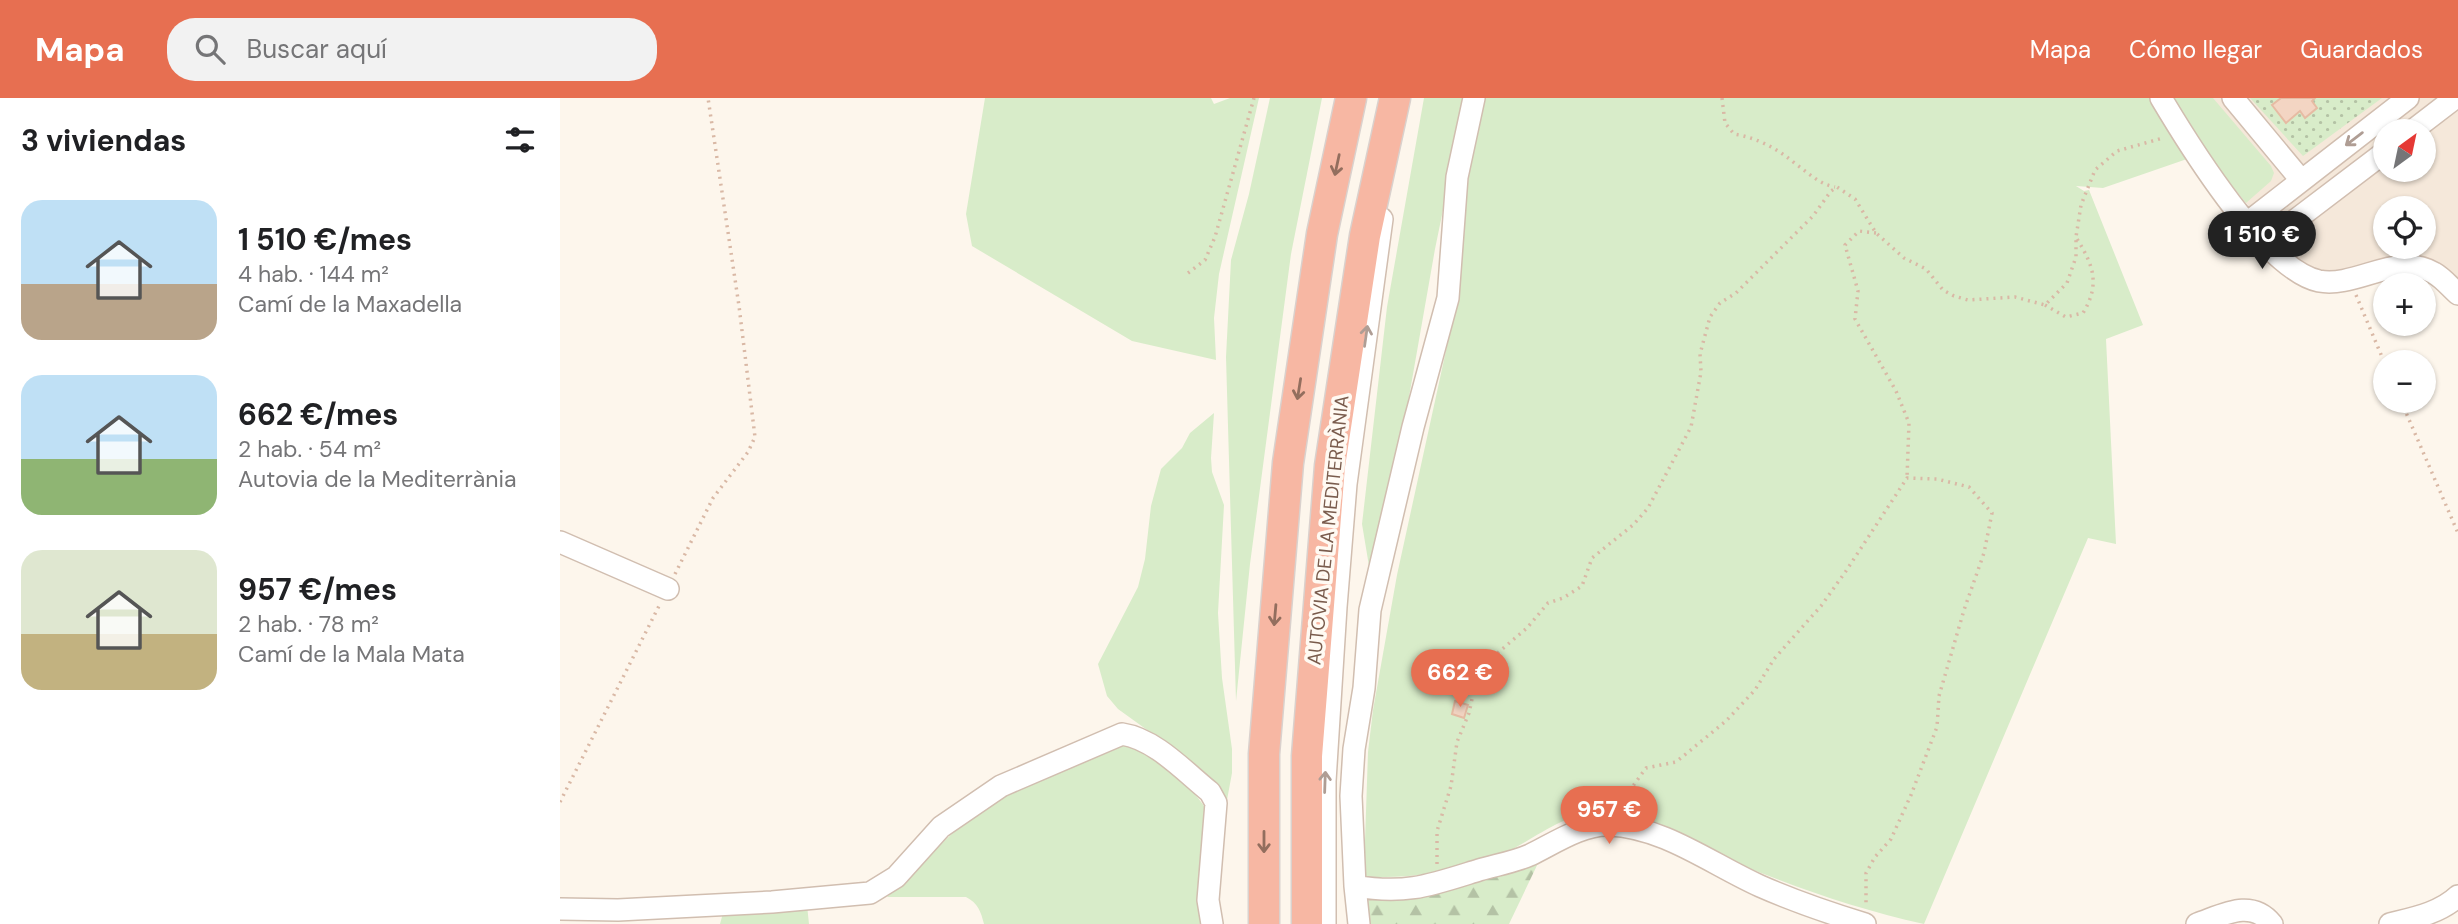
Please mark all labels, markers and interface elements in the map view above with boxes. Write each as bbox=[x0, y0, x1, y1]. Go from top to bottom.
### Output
search box bbox=[167, 18, 657, 81]
text: Mapa bbox=[35, 28, 125, 71]
icon: search bbox=[191, 30, 229, 68]
text: Buscar aquí bbox=[247, 32, 387, 66]
text: Mapa bbox=[2030, 34, 2091, 65]
text: Cómo llegar bbox=[2129, 34, 2262, 65]
text: Guardados bbox=[2300, 34, 2423, 65]
north arrow bbox=[2373, 119, 2436, 182]
map controls bbox=[2373, 119, 2436, 413]
text: 3 viviendas bbox=[21, 121, 186, 160]
icon: filters bbox=[501, 121, 539, 159]
one-way arrow bbox=[2345, 132, 2364, 147]
one-way arrow bbox=[1330, 153, 1344, 176]
button: locate bbox=[2373, 196, 2436, 259]
pin: 1 510 € bbox=[2197, 212, 2327, 271]
text: 1 510 € bbox=[2224, 219, 2300, 249]
text: 1 510 €/mes bbox=[238, 220, 412, 259]
icon: home bbox=[77, 228, 161, 312]
text: 4 hab. · 144 m² bbox=[238, 259, 389, 289]
button: + bbox=[2373, 273, 2436, 336]
text: Camí de la Maxadella bbox=[238, 289, 462, 319]
one-way arrow bbox=[1360, 326, 1373, 348]
button: − bbox=[2373, 350, 2436, 413]
one-way arrow bbox=[1292, 377, 1305, 400]
street label: AUTOVIA DE LA MEDITERRÀNIA bbox=[1301, 394, 1355, 666]
text: 662 €/mes bbox=[238, 395, 398, 434]
icon: home bbox=[77, 403, 161, 487]
text: 2 hab. · 54 m² bbox=[238, 434, 381, 464]
text: Autovia de la Mediterrània bbox=[238, 464, 516, 494]
text: 957 €/mes bbox=[238, 570, 397, 609]
icon: home bbox=[77, 578, 161, 662]
one-way arrow bbox=[1268, 603, 1281, 626]
text: 2 hab. · 78 m² bbox=[238, 609, 379, 639]
text: Camí de la Mala Mata bbox=[238, 639, 465, 669]
pin: 662 € bbox=[1411, 650, 1509, 709]
text: 662 € bbox=[1427, 657, 1493, 687]
one-way arrow bbox=[1318, 771, 1332, 794]
pin: 957 € bbox=[1560, 786, 1658, 846]
text: 957 € bbox=[1577, 794, 1641, 824]
one-way arrow bbox=[1257, 830, 1271, 853]

